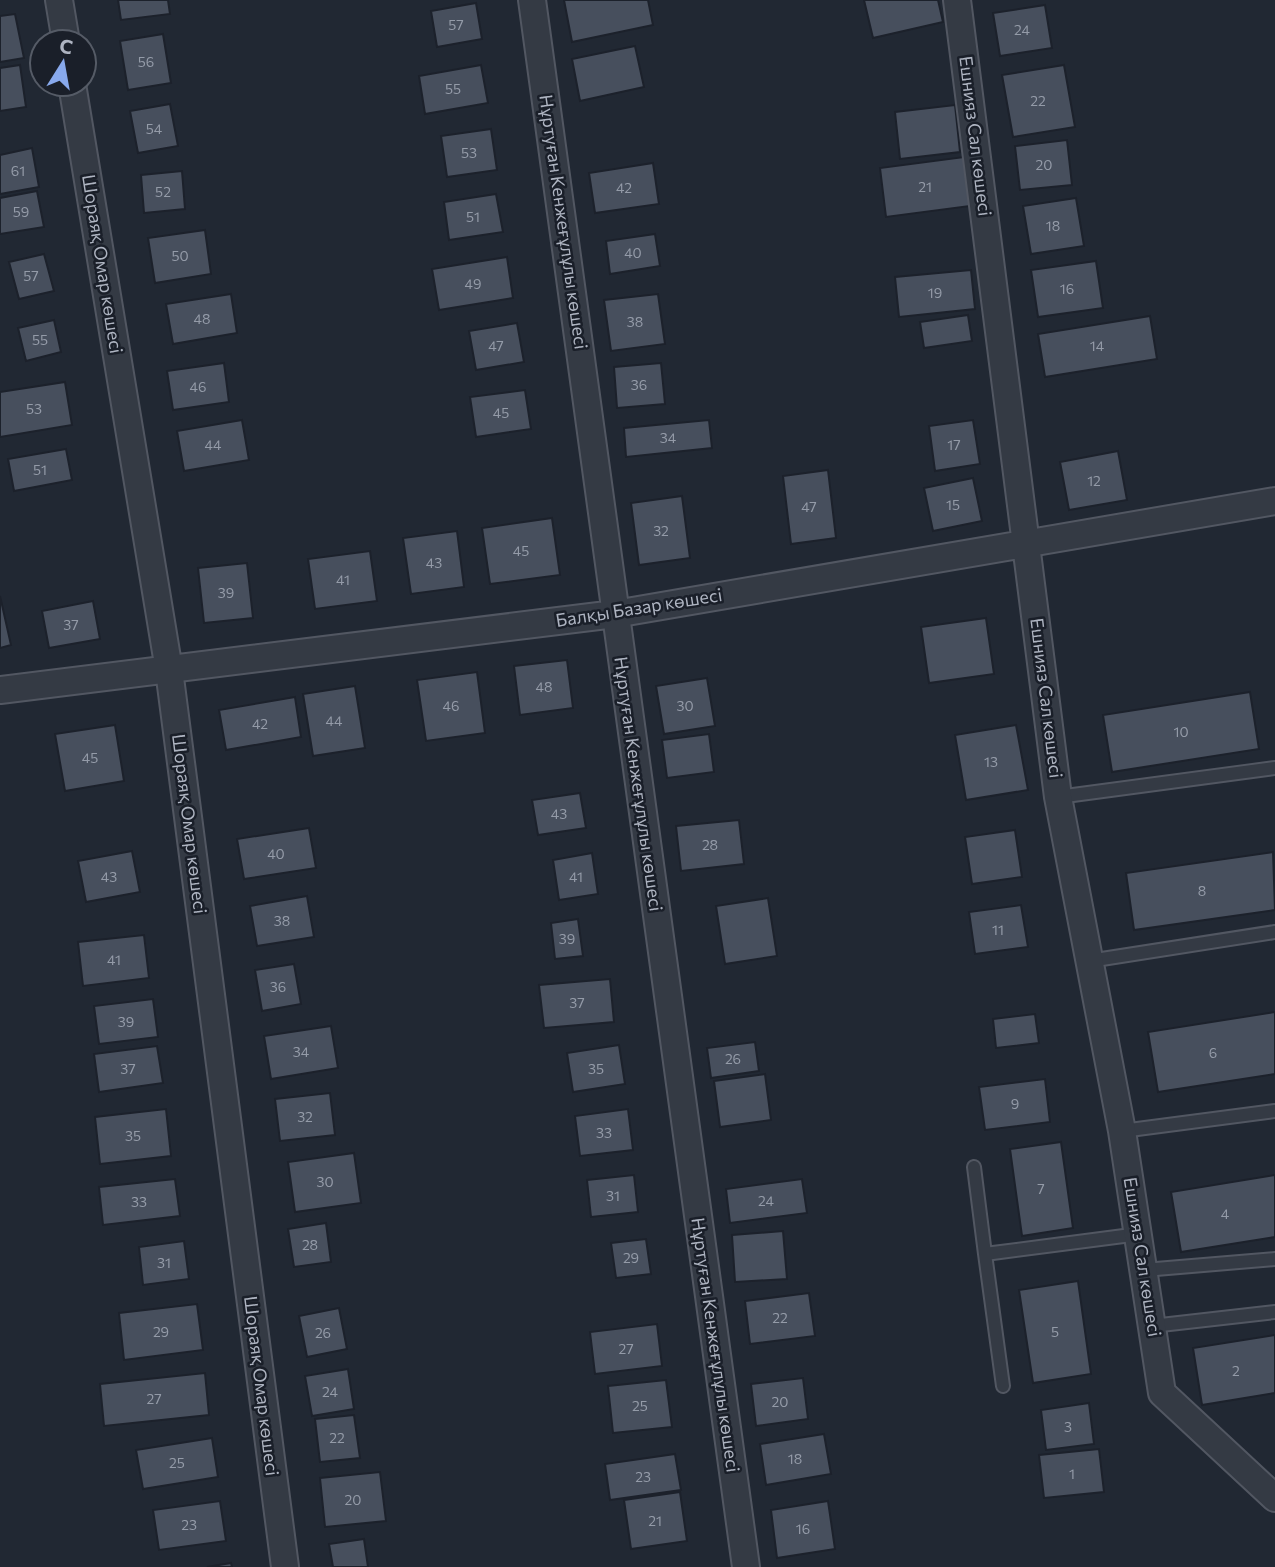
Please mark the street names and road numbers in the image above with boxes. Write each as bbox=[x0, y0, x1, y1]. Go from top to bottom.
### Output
street label: Ешнияз Сал көшесі bbox=[955, 54, 997, 217]
street label: Нұртуған Кенжеғұлұлы көшесі bbox=[535, 93, 593, 351]
street label: Шораяқ Омар көшесі bbox=[78, 173, 128, 355]
street label: Балқы Базар көшесі bbox=[554, 583, 724, 631]
street label: Ешнияз Сал көшесі bbox=[1026, 616, 1068, 779]
street label: Нұртуған Кенжеғұлұлы көшесі bbox=[610, 655, 668, 913]
street label: Шораяқ Омар көшесі bbox=[168, 733, 212, 915]
street label: Ешнияз Сал көшесі bbox=[1120, 1175, 1166, 1338]
street label: Нұртуған Кенжеғұлұлы көшесі bbox=[687, 1216, 745, 1474]
street label: Шораяқ Омар көшесі bbox=[240, 1295, 284, 1477]

